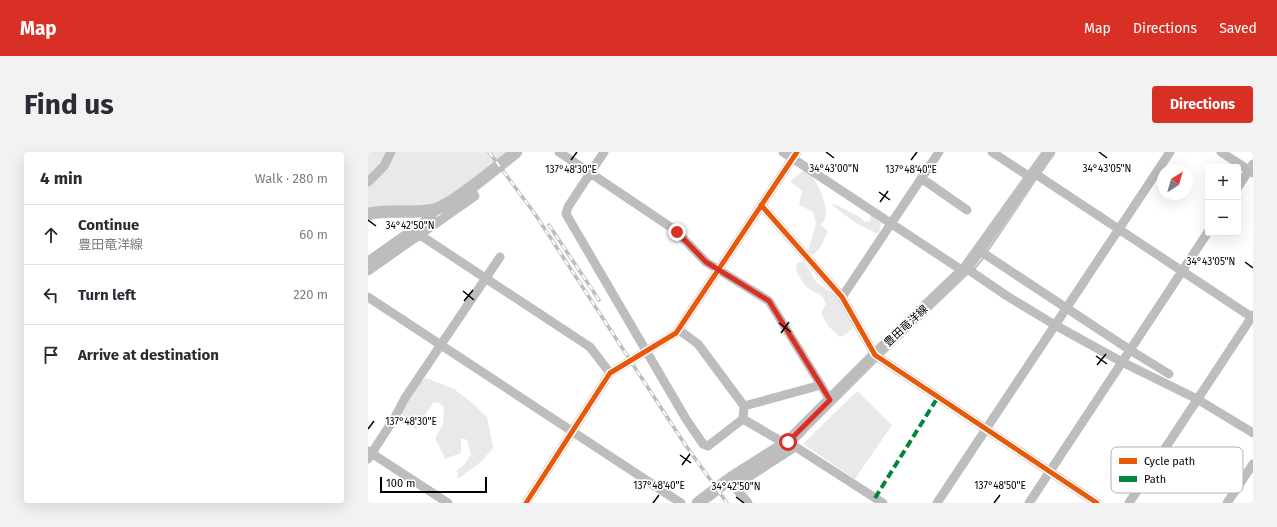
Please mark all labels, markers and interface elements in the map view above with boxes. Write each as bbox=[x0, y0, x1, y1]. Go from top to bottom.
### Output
text: Map bbox=[20, 17, 57, 40]
text: Map bbox=[1084, 20, 1111, 37]
text: Directions bbox=[1133, 20, 1197, 37]
text: Saved bbox=[1219, 20, 1257, 37]
button: Directions bbox=[1152, 86, 1253, 123]
text: Find us bbox=[24, 88, 114, 121]
text: 34°43'00"N bbox=[809, 163, 859, 175]
text: 34°43'05"N bbox=[1083, 163, 1131, 175]
text: 137°48'30"E bbox=[545, 164, 597, 176]
text: 137°48'40"E bbox=[885, 164, 937, 176]
north arrow bbox=[1157, 164, 1193, 200]
map controls bbox=[1205, 164, 1241, 236]
button: + bbox=[1205, 164, 1241, 200]
text: 4 min bbox=[40, 168, 83, 189]
text: Walk · 280 m bbox=[255, 171, 328, 186]
button: − bbox=[1205, 200, 1241, 236]
text: Continue bbox=[78, 216, 139, 234]
text: 34°42'50"N bbox=[385, 220, 435, 232]
route end bbox=[668, 223, 686, 241]
icon: ahead bbox=[40, 224, 62, 246]
text: 60 m bbox=[299, 227, 328, 242]
text: 豊田竜洋線 bbox=[78, 237, 143, 252]
text: 34°43'05"N bbox=[1187, 256, 1235, 268]
icon: left bbox=[40, 284, 62, 306]
text: Turn left bbox=[78, 286, 136, 304]
text: 220 m bbox=[293, 287, 328, 302]
street label: 豊田竜洋線 bbox=[881, 302, 931, 350]
icon: arrive bbox=[40, 344, 62, 366]
text: Arrive at destination bbox=[78, 346, 219, 364]
text: 137°48'30"E bbox=[385, 416, 437, 428]
route start bbox=[779, 433, 797, 451]
legend bbox=[1111, 447, 1243, 493]
text: Cycle path bbox=[1144, 455, 1195, 468]
text: Path bbox=[1144, 473, 1166, 486]
scale bar bbox=[380, 475, 487, 494]
text: 100 m bbox=[386, 477, 415, 490]
text: 137°48'40"E bbox=[633, 480, 685, 492]
text: 137°48'50"E bbox=[974, 480, 1026, 492]
text: 34°42'50"N bbox=[711, 481, 761, 493]

